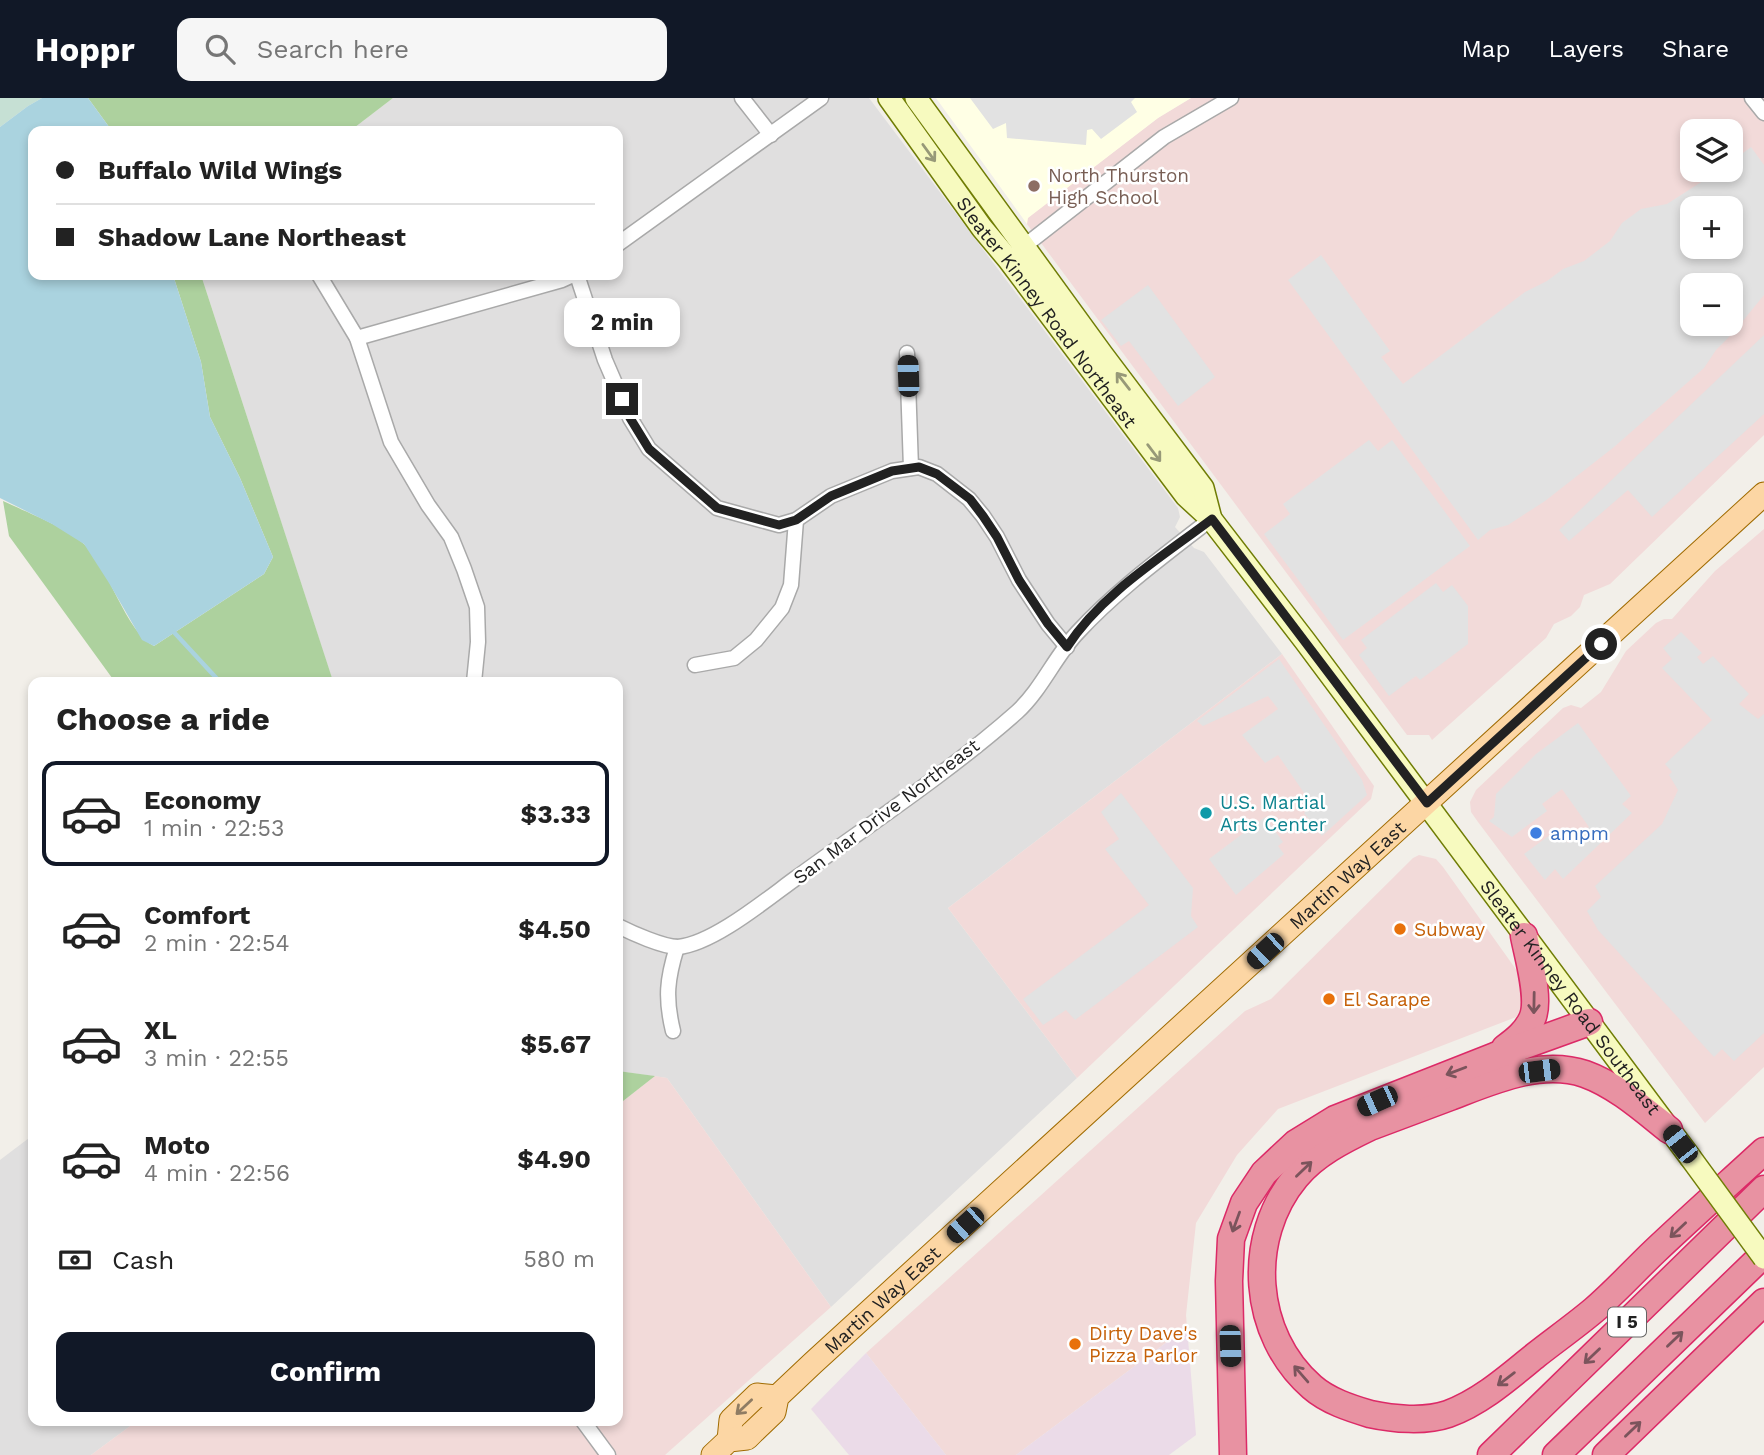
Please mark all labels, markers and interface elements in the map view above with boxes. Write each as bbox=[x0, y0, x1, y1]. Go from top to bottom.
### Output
search box bbox=[177, 18, 667, 81]
text: Hoppr bbox=[35, 30, 135, 69]
icon: search bbox=[201, 30, 239, 68]
text: Search here bbox=[257, 34, 409, 64]
text: Map bbox=[1462, 35, 1510, 63]
text: Layers bbox=[1548, 35, 1624, 63]
text: Share bbox=[1662, 35, 1729, 63]
map controls bbox=[1680, 119, 1743, 336]
button: layers bbox=[1680, 119, 1743, 182]
one-way arrow bbox=[922, 143, 936, 162]
text: Buffalo Wild Wings bbox=[98, 155, 342, 185]
place label: North Thurston High School bbox=[1048, 164, 1189, 209]
marker: North Thurston High School bbox=[1026, 178, 1042, 194]
street label: Sleater Kinney Road Northeast bbox=[951, 192, 1142, 432]
button: + bbox=[1680, 196, 1743, 259]
text: Shadow Lane Northeast bbox=[98, 222, 406, 252]
button: − bbox=[1680, 273, 1743, 336]
callout: 2 min bbox=[564, 298, 680, 346]
text: 2 min bbox=[591, 309, 653, 336]
car bbox=[897, 355, 920, 397]
one-way arrow bbox=[1115, 372, 1130, 390]
route end bbox=[606, 383, 638, 415]
one-way arrow bbox=[1146, 443, 1161, 461]
route start bbox=[1585, 628, 1617, 660]
text: Choose a ride bbox=[56, 700, 270, 738]
street label: San Mar Drive Northeast bbox=[789, 734, 984, 889]
icon: car bbox=[60, 782, 123, 845]
text: Economy bbox=[144, 785, 261, 815]
place label: U.S. Martial Arts Center bbox=[1220, 791, 1327, 836]
text: $3.33 bbox=[521, 799, 591, 829]
marker: U.S. Martial Arts Center bbox=[1198, 805, 1214, 821]
text: 1 min · 22:53 bbox=[144, 815, 284, 842]
street label: Martin Way East bbox=[1285, 816, 1410, 934]
place label: ampm bbox=[1550, 822, 1609, 845]
marker: ampm bbox=[1528, 825, 1544, 841]
street label: Sleater Kinney Road Southeast bbox=[1475, 875, 1665, 1119]
icon: car bbox=[60, 897, 123, 960]
text: Comfort bbox=[144, 900, 250, 930]
text: $4.50 bbox=[518, 914, 591, 944]
place label: Subway bbox=[1414, 918, 1485, 941]
marker: Subway bbox=[1392, 921, 1408, 937]
car bbox=[1243, 929, 1288, 973]
text: 2 min · 22:54 bbox=[144, 930, 289, 957]
place label: El Sarape bbox=[1343, 988, 1431, 1011]
marker: El Sarape bbox=[1321, 991, 1337, 1007]
one-way arrow bbox=[1527, 991, 1540, 1014]
icon: car bbox=[60, 1012, 123, 1075]
text: XL bbox=[144, 1015, 177, 1045]
text: $5.67 bbox=[521, 1029, 591, 1059]
text: 3 min · 22:55 bbox=[144, 1045, 289, 1072]
car bbox=[1517, 1058, 1562, 1084]
one-way arrow bbox=[1446, 1065, 1467, 1078]
car bbox=[1354, 1083, 1401, 1119]
car bbox=[1659, 1121, 1702, 1167]
icon: car bbox=[60, 1127, 123, 1190]
text: Moto bbox=[144, 1130, 210, 1160]
text: $4.90 bbox=[517, 1144, 591, 1174]
text: 4 min · 22:56 bbox=[144, 1160, 290, 1187]
one-way arrow bbox=[1295, 1160, 1312, 1177]
car bbox=[943, 1203, 988, 1247]
one-way arrow bbox=[1229, 1211, 1242, 1233]
one-way arrow bbox=[1670, 1222, 1687, 1239]
icon: cash bbox=[56, 1241, 94, 1279]
street label: Martin Way East bbox=[820, 1241, 945, 1359]
text: Cash bbox=[112, 1245, 174, 1275]
text: 580 m bbox=[523, 1246, 595, 1273]
road number: I 5 bbox=[1608, 1308, 1646, 1336]
place label: Dirty Dave's Pizza Parlor bbox=[1089, 1322, 1198, 1367]
car bbox=[1219, 1325, 1242, 1367]
one-way arrow bbox=[1667, 1331, 1684, 1348]
button: Confirm bbox=[56, 1332, 595, 1412]
marker: Dirty Dave's Pizza Parlor bbox=[1067, 1336, 1083, 1352]
one-way arrow bbox=[1584, 1348, 1601, 1365]
one-way arrow bbox=[1293, 1366, 1309, 1384]
one-way arrow bbox=[1497, 1371, 1516, 1386]
one-way arrow bbox=[736, 1399, 753, 1416]
one-way arrow bbox=[1624, 1420, 1641, 1437]

